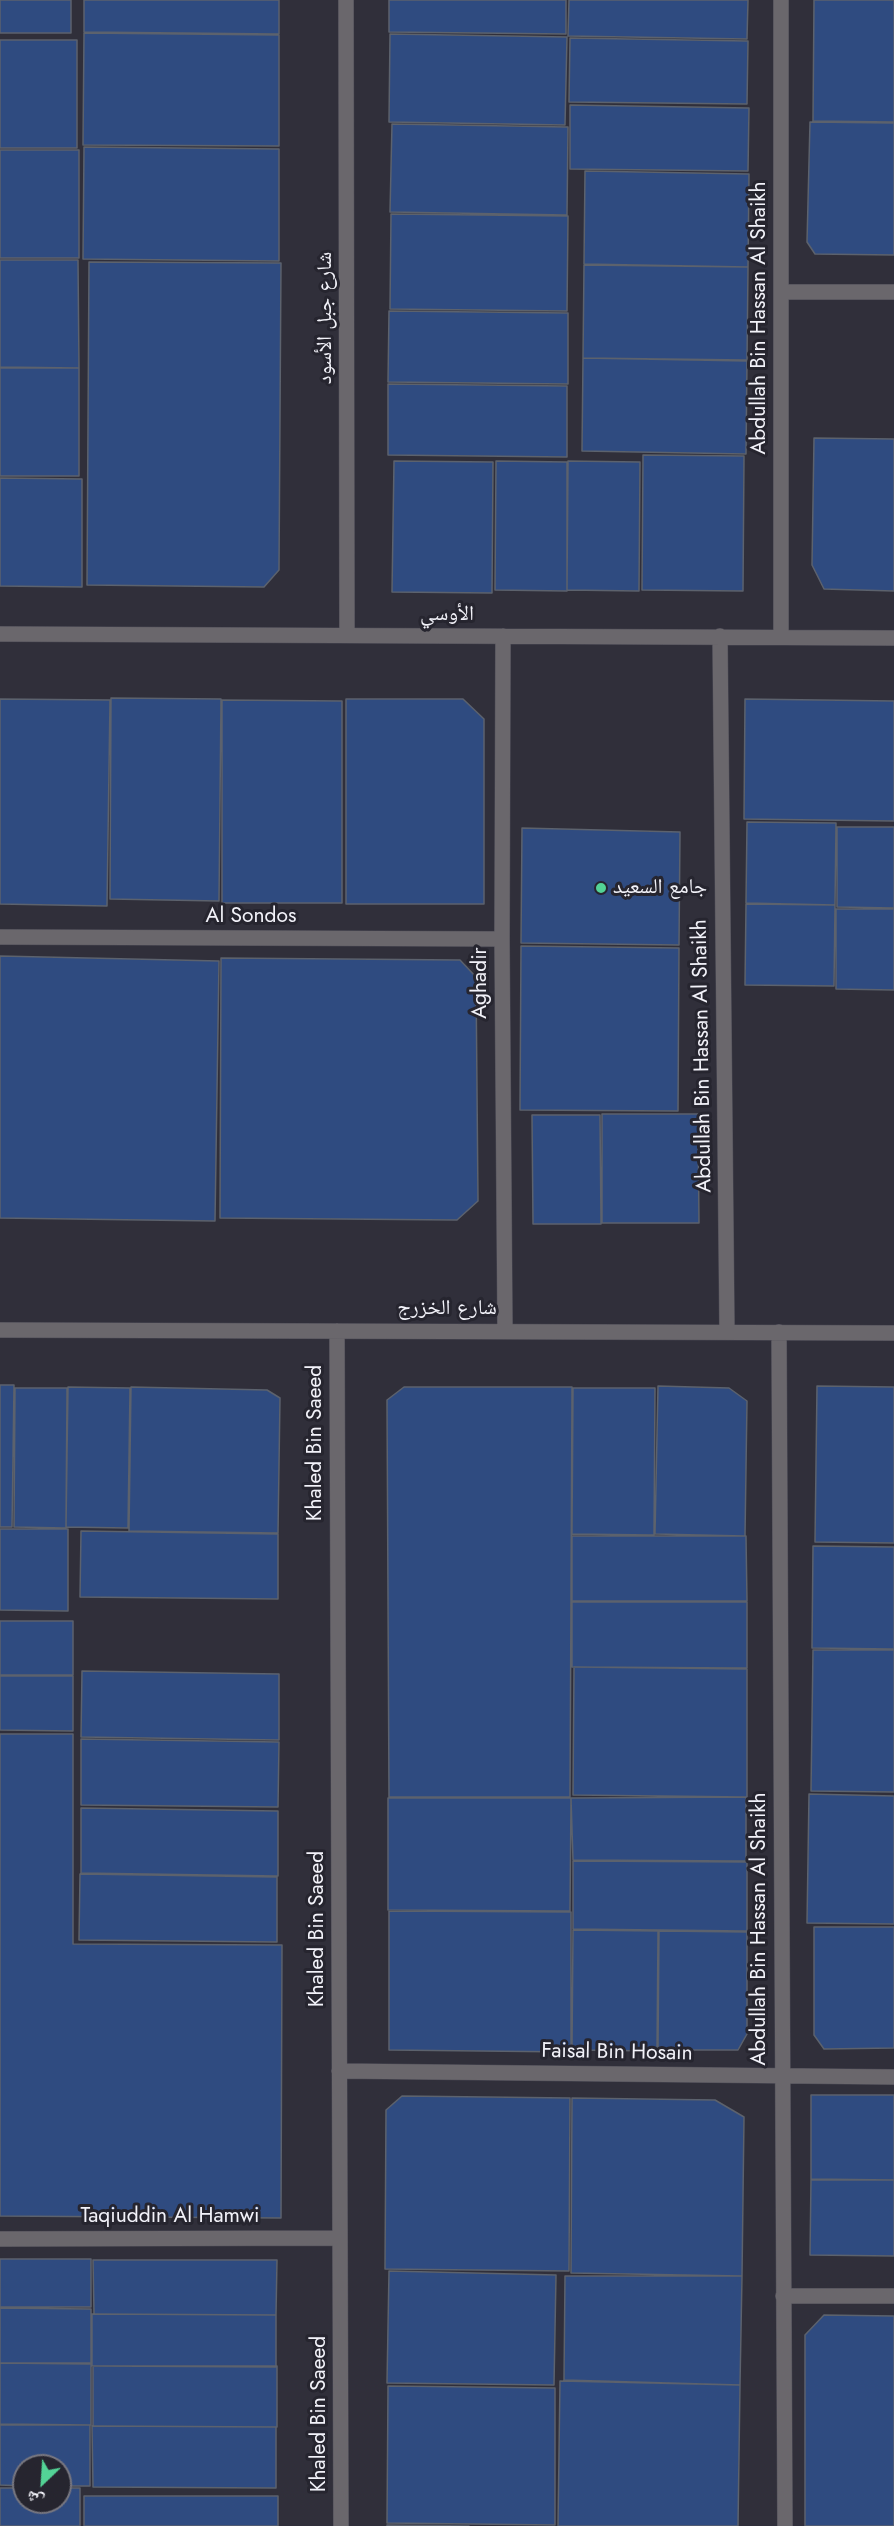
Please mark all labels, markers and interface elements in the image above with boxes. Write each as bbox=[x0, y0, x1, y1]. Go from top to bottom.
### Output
street label: Abdullah Bin Hassan Al Shaikh bbox=[747, 181, 773, 455]
street label: شارع جبل الأسود bbox=[313, 252, 339, 384]
street label: الأوسي bbox=[420, 602, 474, 628]
place label: جامع السعيد bbox=[613, 875, 707, 901]
marker: جامع السعيد bbox=[594, 881, 608, 895]
street label: Al Sondos bbox=[206, 904, 296, 930]
street label: Abdullah Bin Hassan Al Shaikh bbox=[688, 919, 718, 1193]
street label: Aghadir bbox=[468, 947, 494, 1019]
street label: شارع الخزرج bbox=[397, 1296, 497, 1322]
street label: Khaled Bin Saeed bbox=[303, 1365, 329, 1521]
street label: Abdullah Bin Hassan Al Shaikh bbox=[747, 1792, 773, 2066]
street label: Khaled Bin Saeed bbox=[305, 1851, 331, 2007]
street label: Faisal Bin Hosain bbox=[541, 2039, 693, 2067]
street label: Taqiuddin Al Hamwi bbox=[80, 2204, 260, 2230]
street label: Khaled Bin Saeed bbox=[307, 2336, 333, 2492]
north arrow bbox=[12, 2454, 72, 2514]
text: ش bbox=[22, 2485, 48, 2513]

